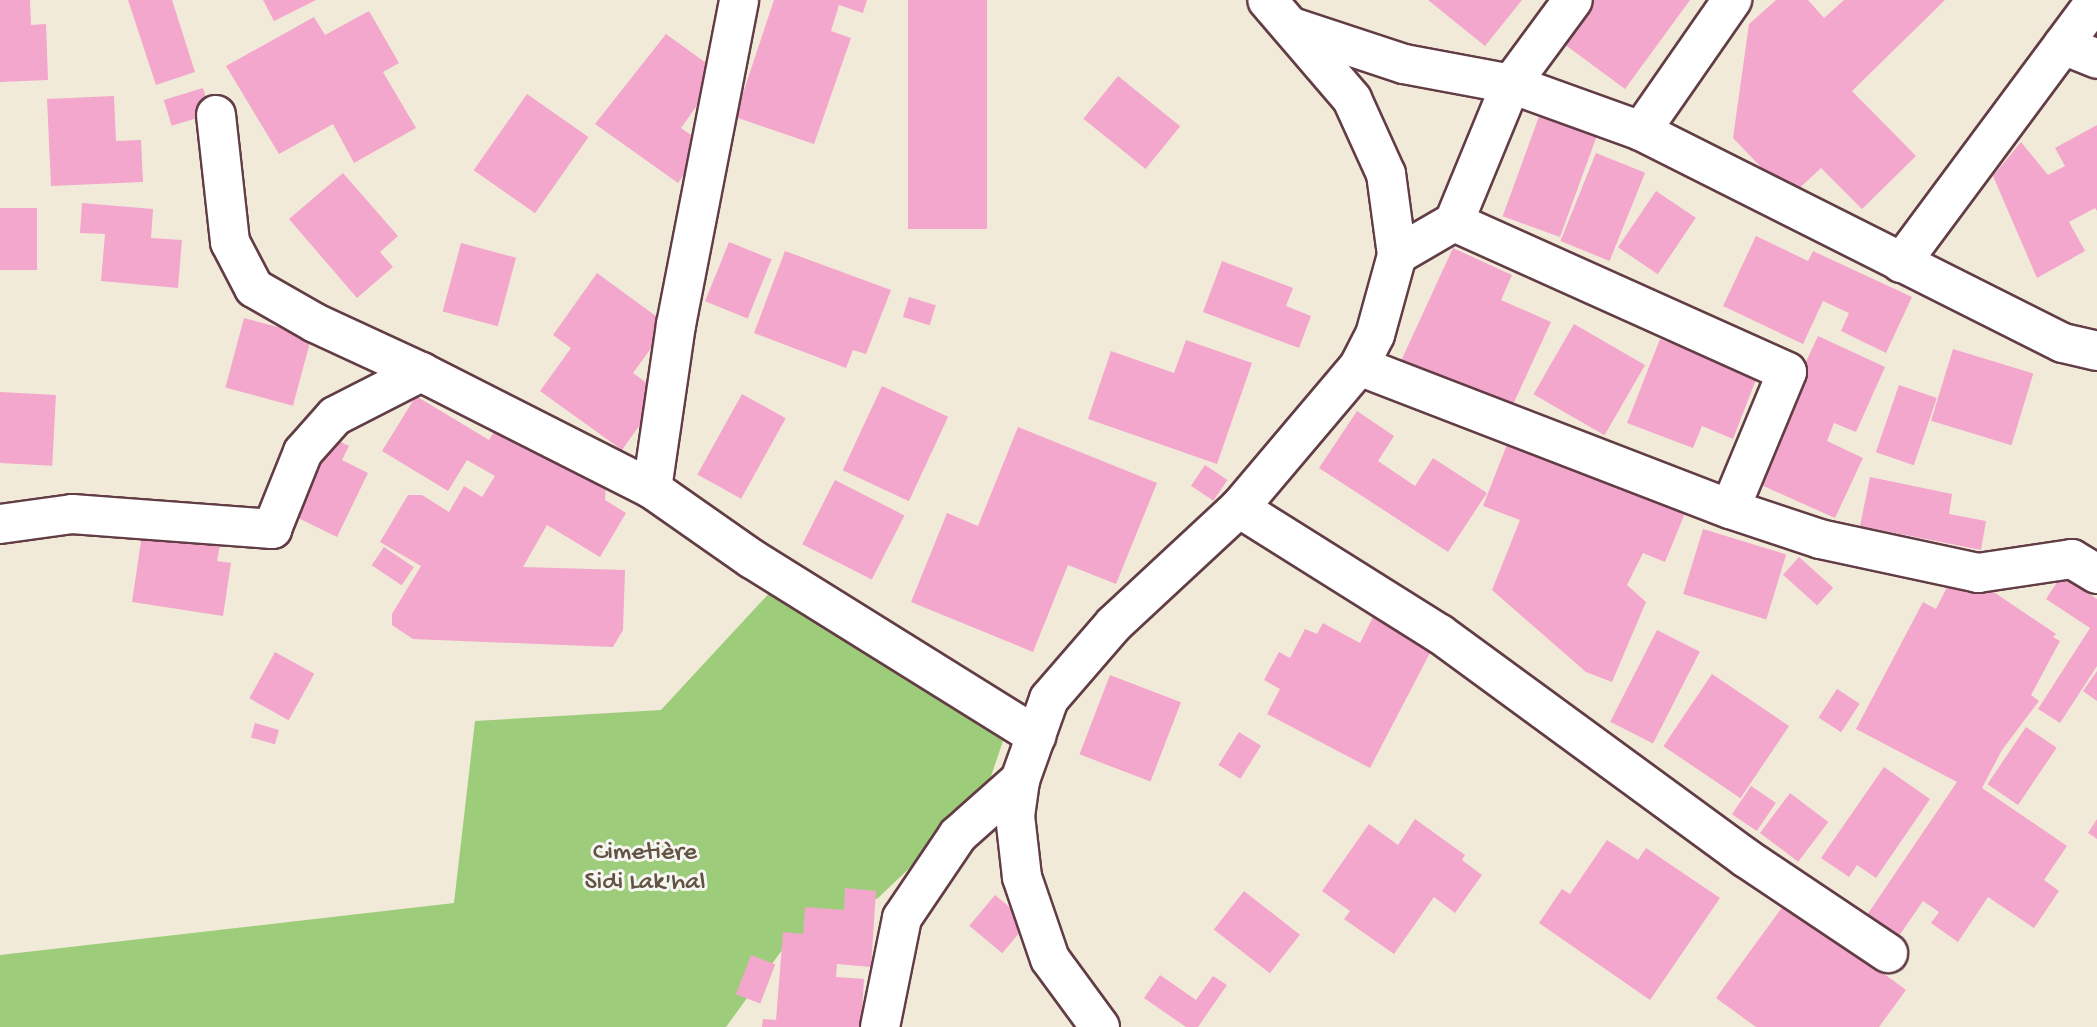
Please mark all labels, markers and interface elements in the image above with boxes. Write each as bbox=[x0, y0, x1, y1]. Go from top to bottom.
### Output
park label: Cimetière Sidi Lak'hal bbox=[585, 838, 705, 900]

